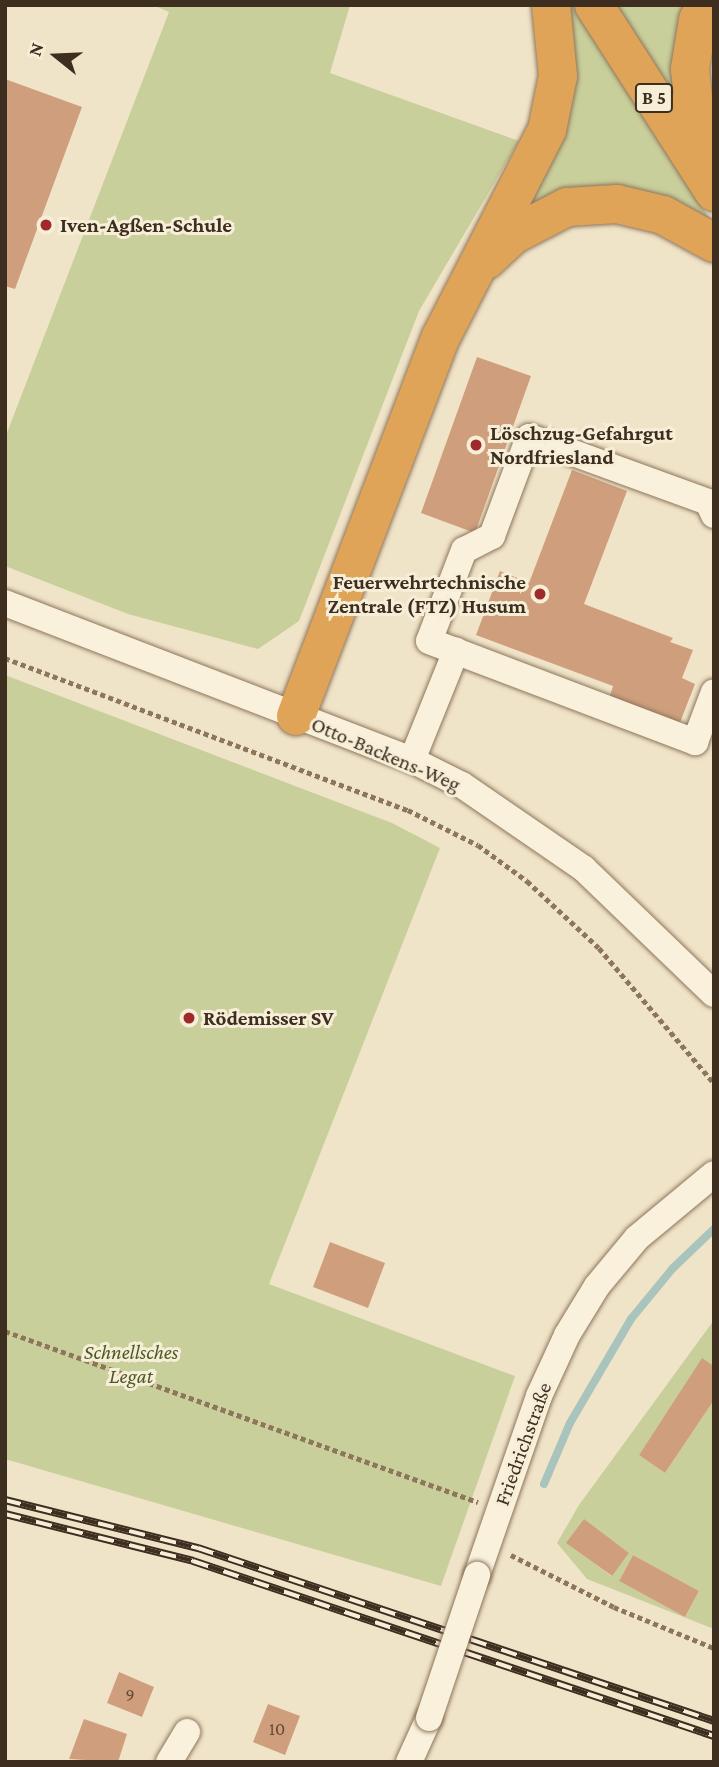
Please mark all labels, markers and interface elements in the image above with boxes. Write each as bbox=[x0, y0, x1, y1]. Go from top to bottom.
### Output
north arrow bbox=[21, 21, 91, 91]
text: N bbox=[24, 40, 48, 59]
road number: B 5 bbox=[635, 82, 673, 114]
place label: Iven-Agßen-Schule bbox=[60, 212, 232, 238]
marker: Iven-Agßen-Schule bbox=[38, 217, 54, 233]
place label: Löschzug-Gefahrgut Nordfriesland bbox=[490, 420, 673, 470]
marker: Löschzug-Gefahrgut Nordfriesland bbox=[468, 437, 484, 453]
place label: Feuerwehrtechnische Zentrale (FTZ) Husum bbox=[328, 569, 526, 619]
marker: Feuerwehrtechnische Zentrale (FTZ) Husum bbox=[532, 586, 548, 602]
street label: Otto-Backens-Weg bbox=[308, 711, 464, 797]
place label: Rödemisser SV bbox=[203, 1005, 333, 1031]
marker: Rödemisser SV bbox=[181, 1010, 197, 1026]
park label: Schnellsches Legat bbox=[84, 1339, 178, 1389]
street label: Friedrichstraße bbox=[489, 1379, 557, 1509]
house number: 9 bbox=[125, 1684, 135, 1706]
house number: 10 bbox=[269, 1718, 285, 1740]

